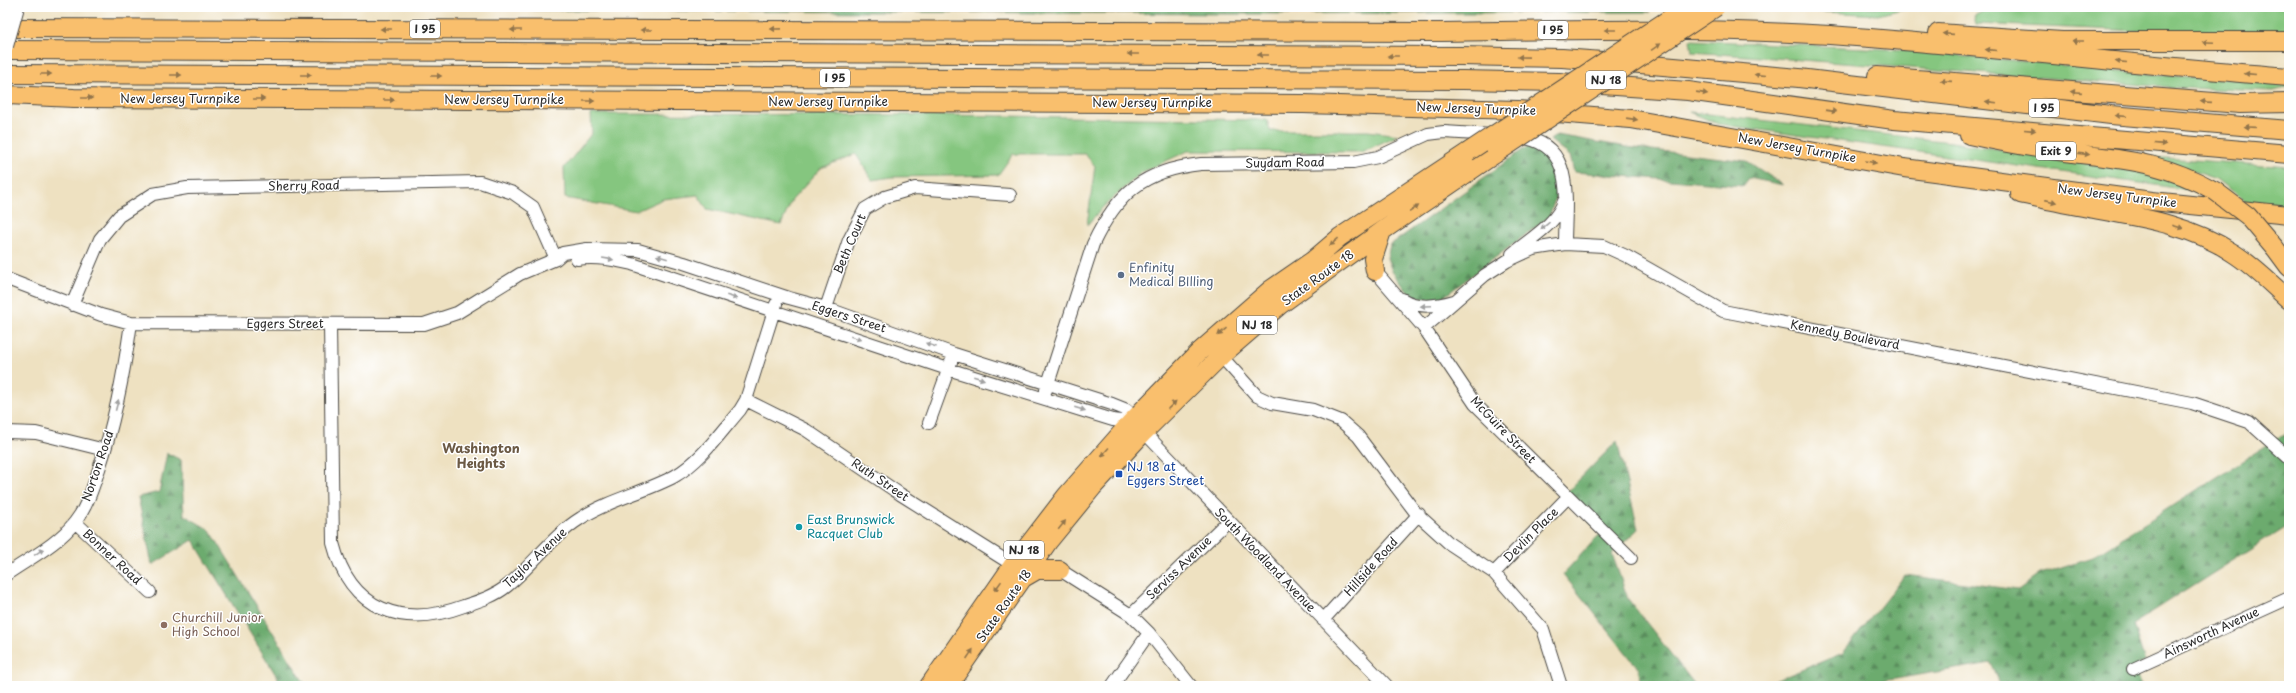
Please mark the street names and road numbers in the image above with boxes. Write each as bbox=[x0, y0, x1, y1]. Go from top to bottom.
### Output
road number: I 95 bbox=[410, 20, 440, 38]
road number: I 95 bbox=[1538, 21, 1568, 39]
road number: I 95 bbox=[820, 69, 850, 87]
road number: NJ 18 bbox=[1586, 71, 1626, 89]
street label: New Jersey Turnpike bbox=[120, 89, 240, 107]
street label: New Jersey Turnpike bbox=[444, 90, 564, 108]
street label: New Jersey Turnpike bbox=[768, 92, 888, 110]
street label: New Jersey Turnpike bbox=[1092, 93, 1212, 111]
street label: New Jersey Turnpike bbox=[1416, 97, 1536, 119]
road number: I 95 bbox=[2029, 99, 2059, 117]
street label: New Jersey Turnpike bbox=[1737, 128, 1858, 166]
road number: Exit 9 bbox=[2036, 142, 2076, 160]
street label: Suydam Road bbox=[1245, 152, 1325, 172]
street label: Sherry Road bbox=[268, 175, 340, 195]
street label: New Jersey Turnpike bbox=[2057, 179, 2178, 211]
street label: Beth Court bbox=[828, 211, 870, 276]
street label: State Route 18 bbox=[1278, 245, 1357, 310]
street label: Eggers Street bbox=[810, 296, 889, 337]
street label: Eggers Street bbox=[246, 314, 324, 332]
street label: Kennedy Boulevard bbox=[1789, 315, 1902, 354]
road number: NJ 18 bbox=[1237, 316, 1277, 334]
street label: McGuire Street bbox=[1467, 391, 1541, 467]
street label: Norton Road bbox=[77, 428, 118, 503]
street label: Ruth Street bbox=[848, 453, 913, 505]
street label: Devlin Place bbox=[1499, 502, 1562, 566]
street label: South Woodland Avenue bbox=[1211, 503, 1321, 616]
street label: Taylor Avenue bbox=[498, 523, 571, 592]
street label: Bonner Road bbox=[79, 524, 146, 588]
street label: Serviss Avenue bbox=[1142, 531, 1215, 603]
street label: Hillside Road bbox=[1339, 533, 1402, 600]
road number: NJ 18 bbox=[1004, 541, 1044, 559]
street label: State Route 18 bbox=[971, 565, 1035, 646]
street label: Ainsworth Avenue bbox=[2160, 602, 2262, 662]

